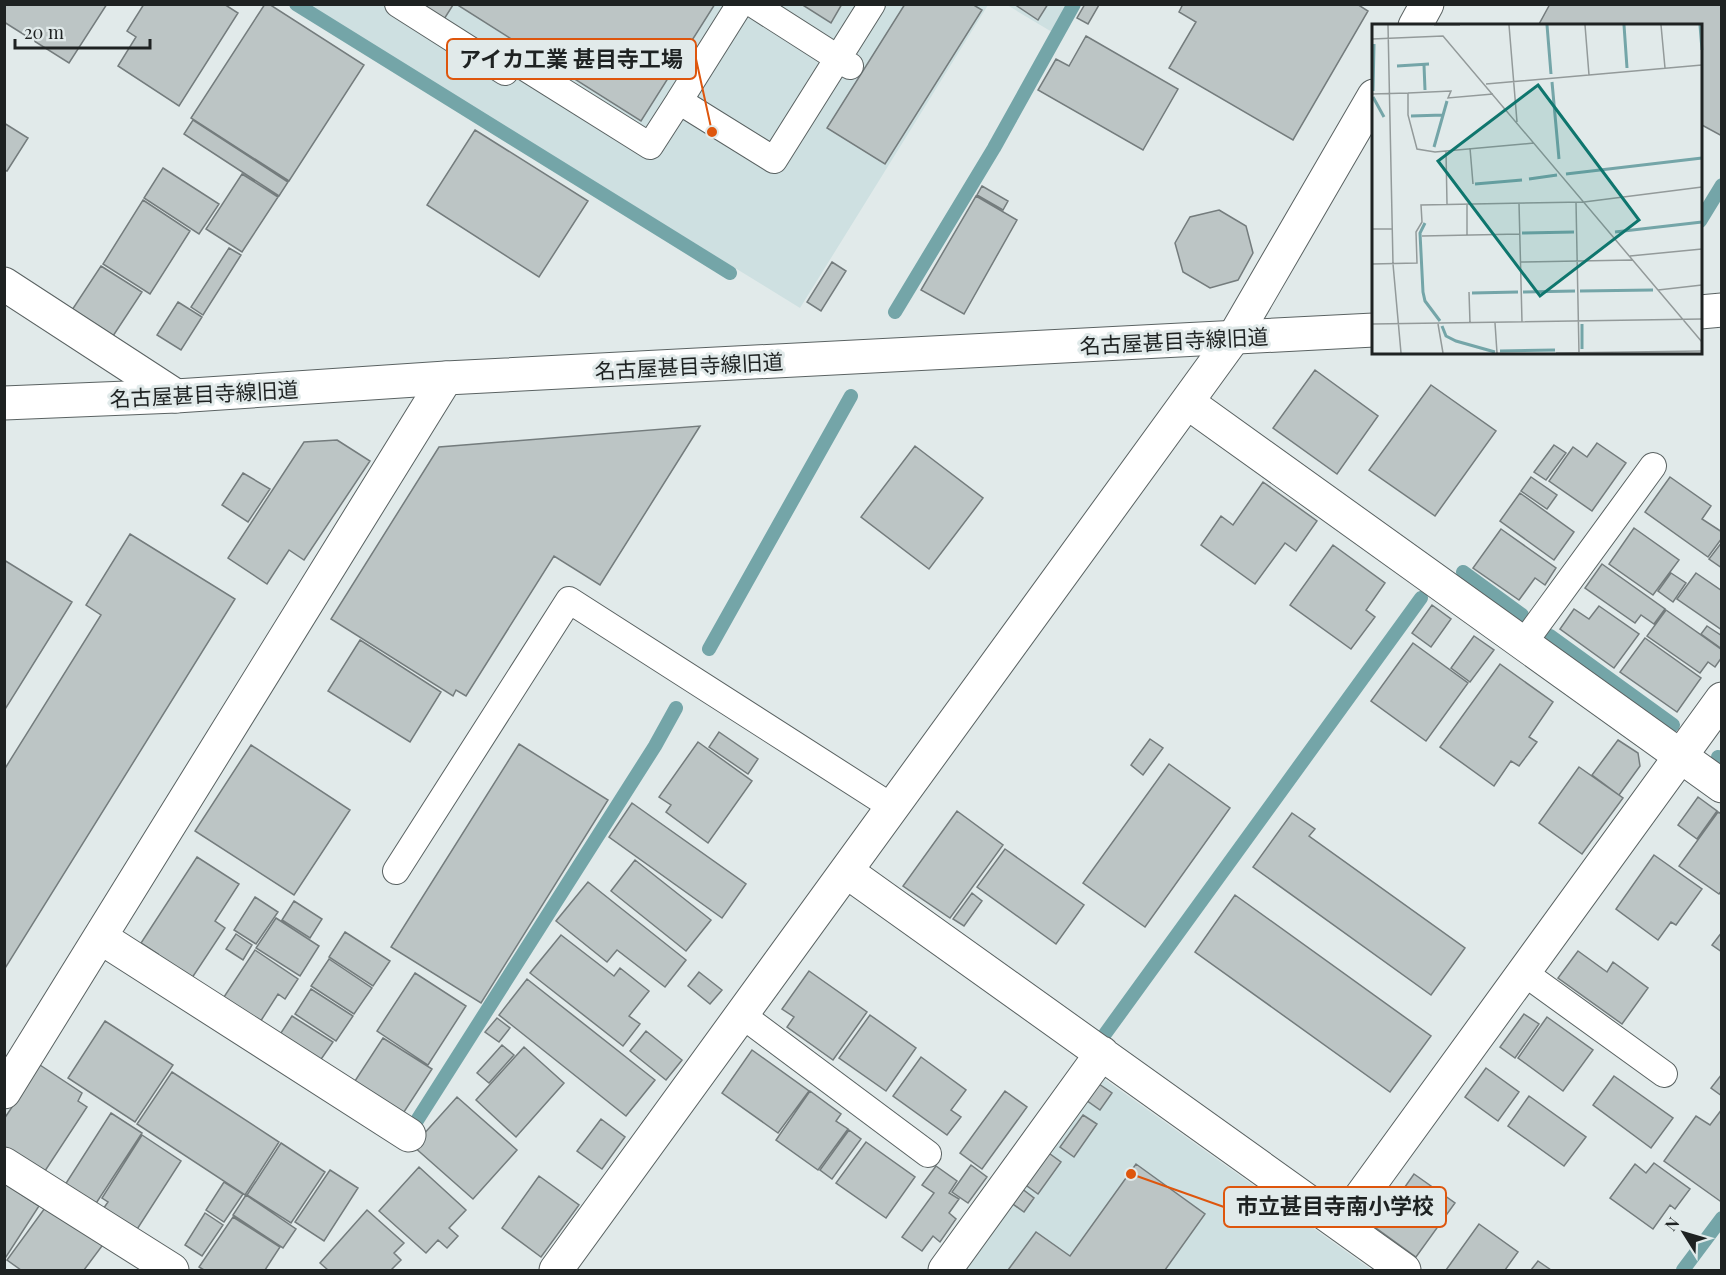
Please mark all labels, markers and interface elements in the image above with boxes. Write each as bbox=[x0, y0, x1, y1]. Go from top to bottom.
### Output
scale bar bbox=[15, 12, 150, 50]
text: 20 m bbox=[24, 20, 64, 44]
inset map bbox=[1372, 24, 1702, 354]
callout: アイカ工業 甚目寺工場 bbox=[447, 39, 696, 79]
text: アイカ工業 甚目寺工場 bbox=[459, 43, 683, 73]
street label: 名古屋甚目寺線旧道 bbox=[1079, 321, 1269, 359]
street label: 名古屋甚目寺線旧道 bbox=[594, 346, 784, 384]
street label: 名古屋甚目寺線旧道 bbox=[109, 374, 299, 412]
callout: 市立甚目寺南小学校 bbox=[1224, 1187, 1446, 1227]
text: 市立甚目寺南小学校 bbox=[1236, 1190, 1434, 1220]
north arrow bbox=[1654, 1203, 1714, 1263]
text: N bbox=[1660, 1212, 1684, 1235]

